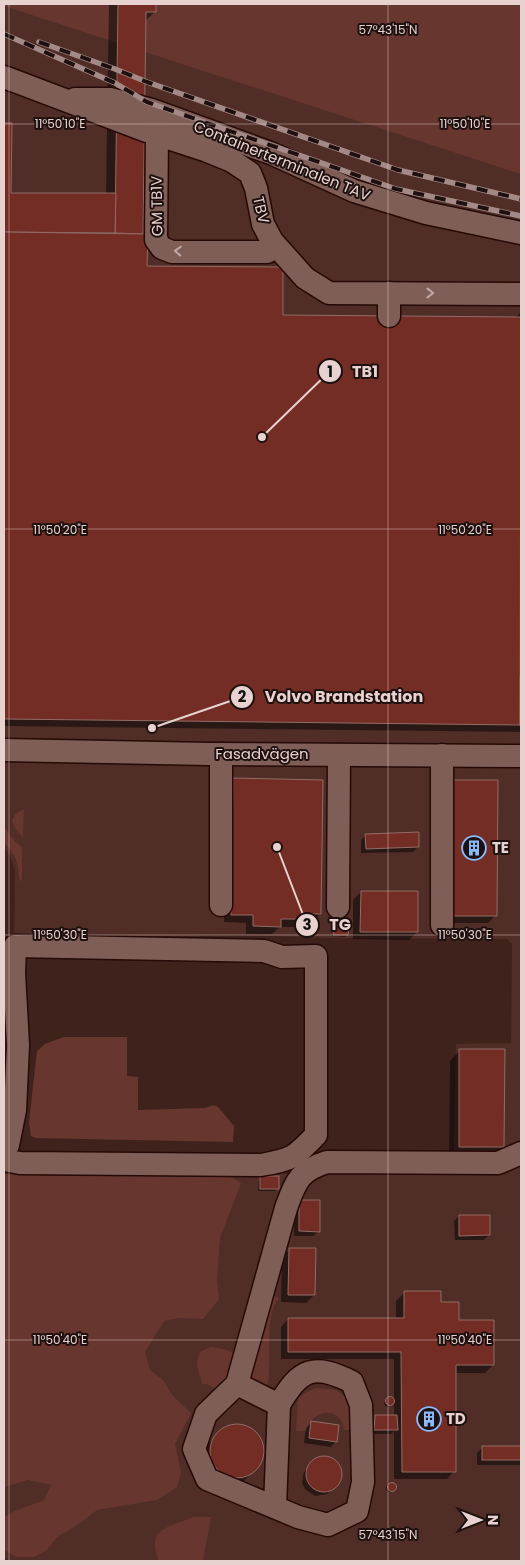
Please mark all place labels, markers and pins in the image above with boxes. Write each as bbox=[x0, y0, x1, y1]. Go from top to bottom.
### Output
callout: TB1 bbox=[317, 356, 388, 387]
callout: Volvo Brandstation bbox=[230, 681, 433, 712]
building icon: TE bbox=[461, 835, 487, 861]
place label: TE bbox=[492, 837, 509, 858]
callout: TG bbox=[294, 909, 361, 940]
building icon: TD bbox=[416, 1406, 442, 1432]
place label: TD bbox=[446, 1408, 466, 1429]

